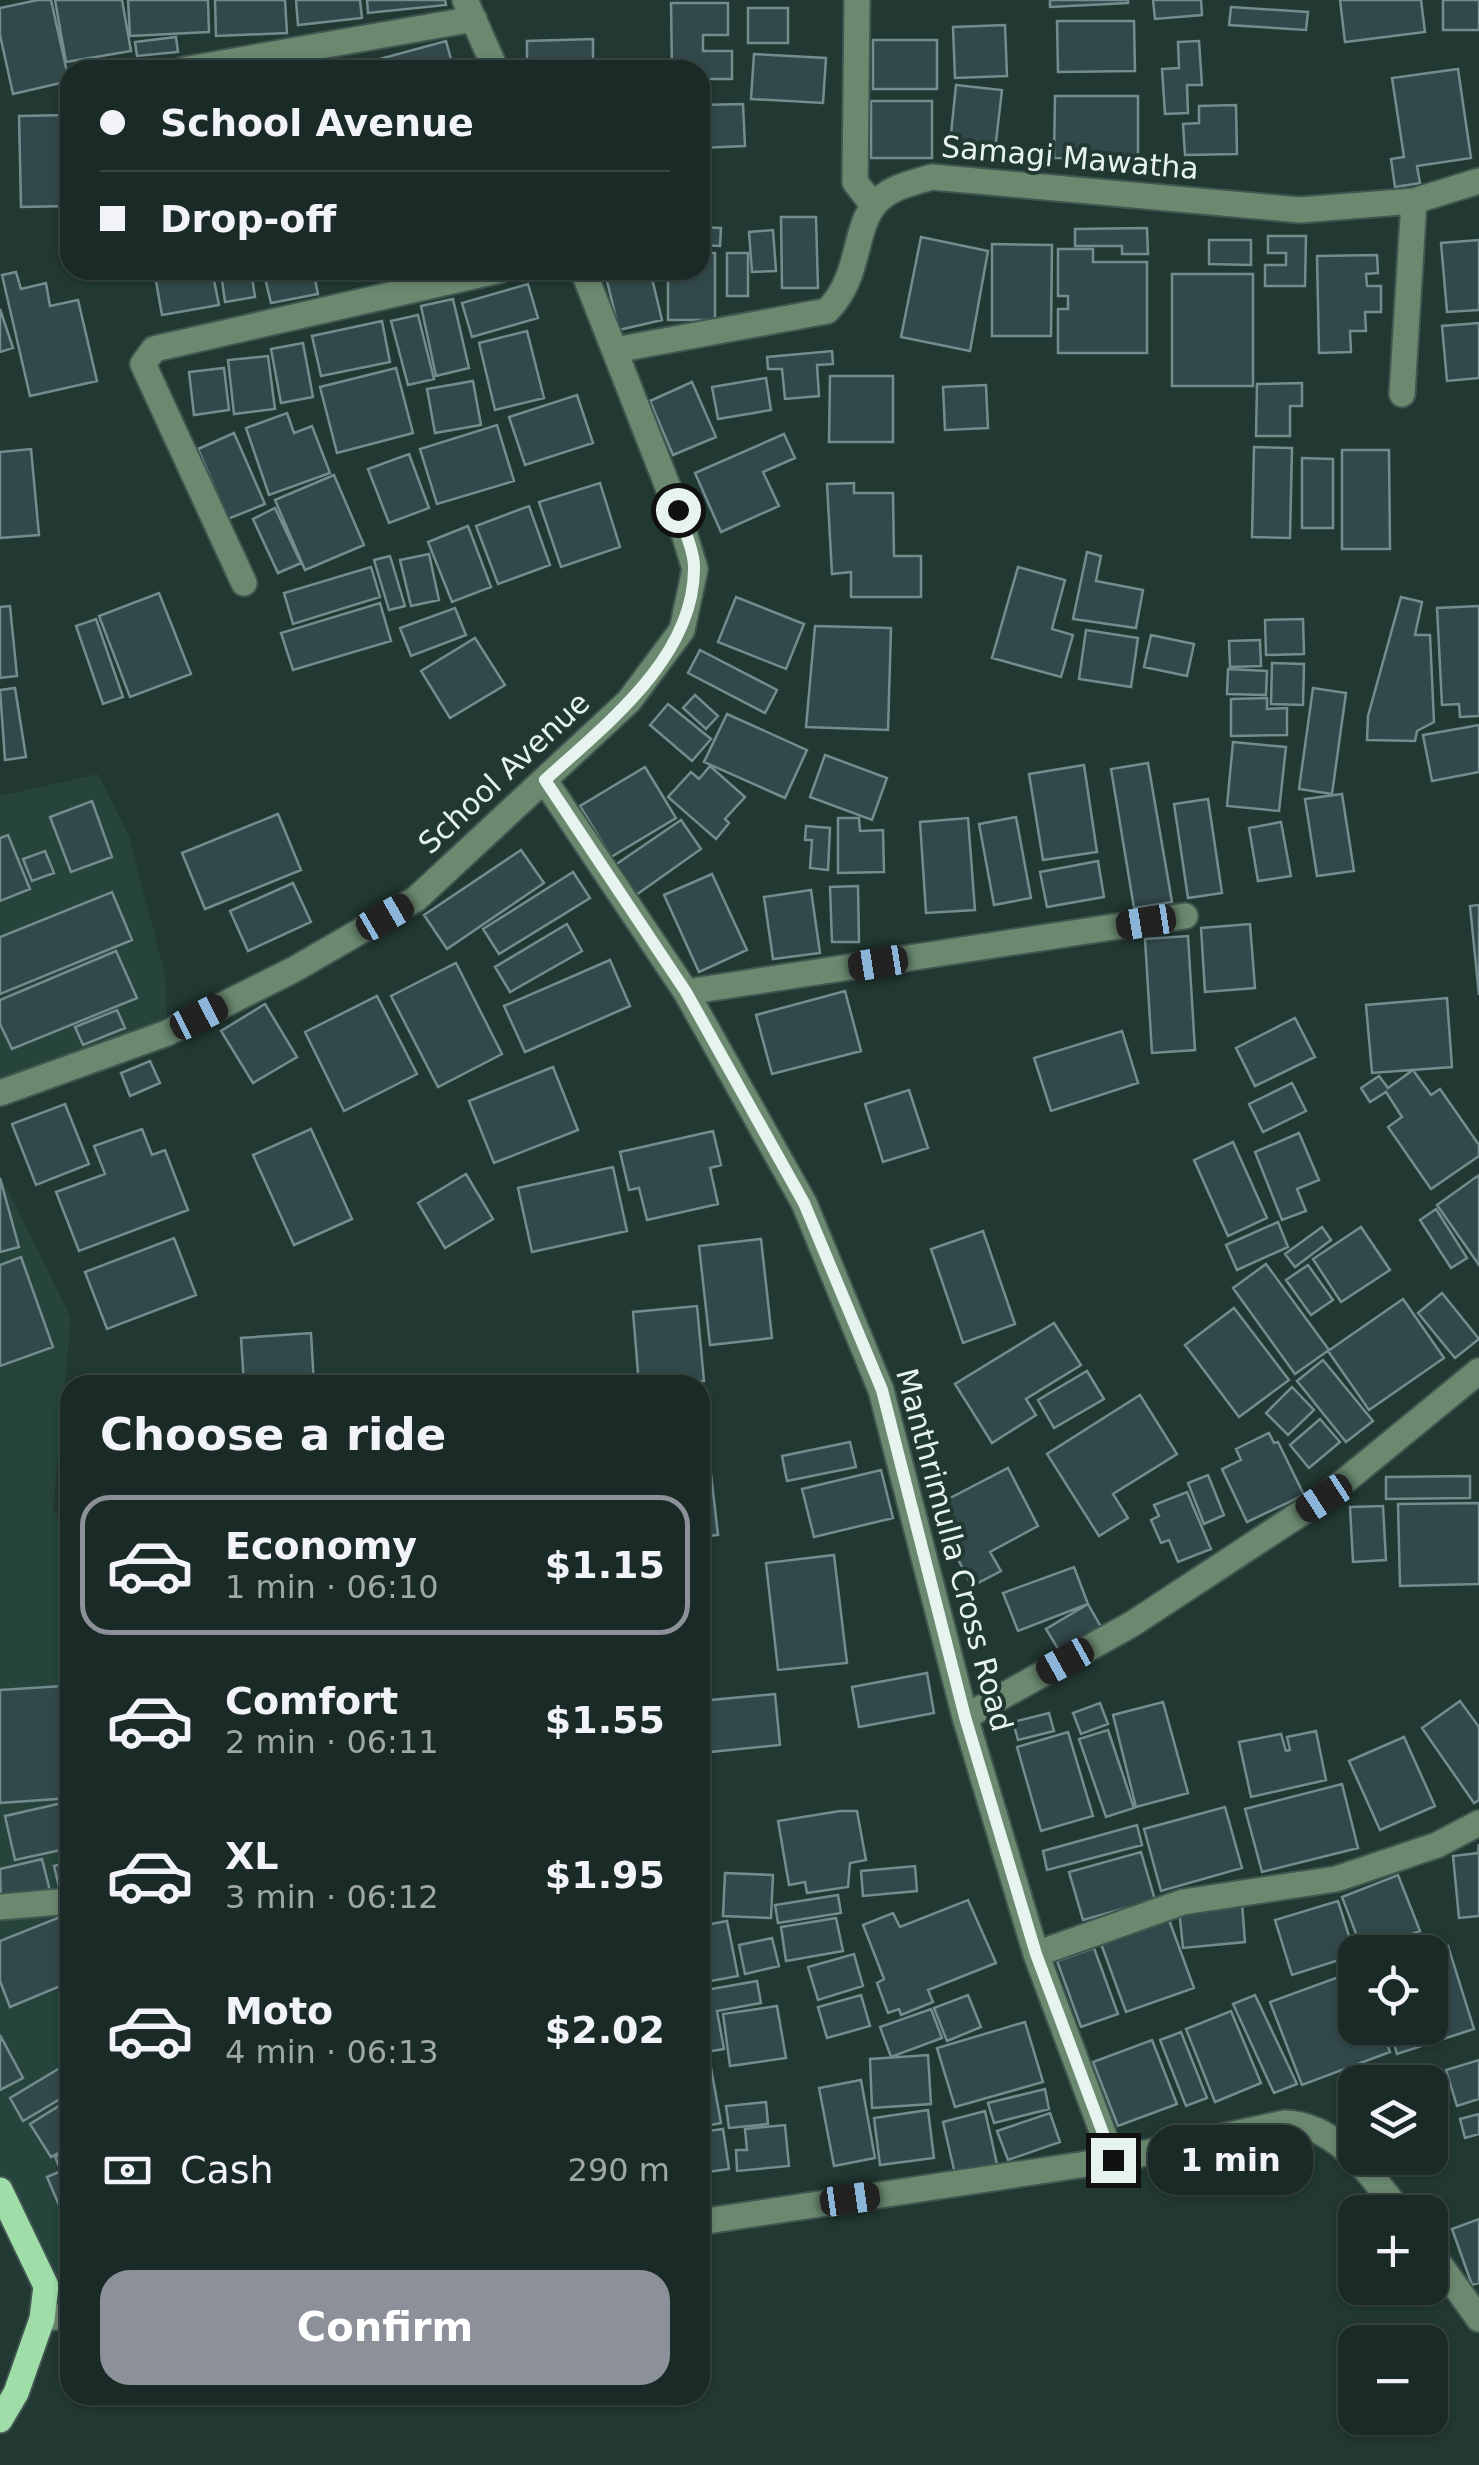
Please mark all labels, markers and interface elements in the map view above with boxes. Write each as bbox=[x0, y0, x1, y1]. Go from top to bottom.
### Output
text: School Avenue bbox=[160, 101, 474, 145]
street label: Samagi Mawatha bbox=[940, 129, 1200, 186]
text: Drop-off bbox=[160, 197, 336, 241]
route start bbox=[656, 488, 701, 533]
street label: School Avenue bbox=[411, 685, 596, 861]
car bbox=[352, 889, 418, 945]
car bbox=[1114, 902, 1178, 942]
car bbox=[846, 943, 910, 983]
car bbox=[165, 990, 233, 1044]
street label: Manthrimulla Cross Road bbox=[889, 1364, 1020, 1735]
text: Choose a ride bbox=[100, 1408, 446, 1461]
car bbox=[1291, 1469, 1357, 1527]
icon: car bbox=[105, 1520, 195, 1610]
text: Economy bbox=[225, 1524, 417, 1568]
text: $1.15 bbox=[545, 1543, 665, 1587]
text: 1 min · 06:10 bbox=[225, 1568, 439, 1606]
car bbox=[1031, 1633, 1099, 1689]
icon: car bbox=[105, 1675, 195, 1765]
text: Comfort bbox=[225, 1679, 398, 1723]
text: $1.55 bbox=[545, 1698, 665, 1742]
text: 2 min · 06:11 bbox=[225, 1723, 439, 1761]
icon: car bbox=[105, 1830, 195, 1920]
text: XL bbox=[225, 1834, 279, 1878]
text: $1.95 bbox=[545, 1853, 665, 1897]
text: 3 min · 06:12 bbox=[225, 1878, 439, 1916]
map controls bbox=[1338, 1935, 1448, 2435]
button: locate bbox=[1338, 1935, 1448, 2045]
icon: car bbox=[105, 1985, 195, 2075]
text: Moto bbox=[225, 1989, 333, 2033]
text: $2.02 bbox=[545, 2008, 665, 2052]
text: 4 min · 06:13 bbox=[225, 2033, 439, 2071]
button: layers bbox=[1338, 2065, 1448, 2175]
callout: 1 min bbox=[1148, 2125, 1313, 2195]
route end bbox=[1091, 2138, 1136, 2183]
text: 1 min bbox=[1180, 2141, 1281, 2179]
icon: cash bbox=[100, 2143, 155, 2198]
text: Cash bbox=[180, 2148, 274, 2192]
text: 290 m bbox=[568, 2151, 670, 2189]
car bbox=[818, 2180, 882, 2218]
button: + bbox=[1338, 2195, 1448, 2305]
button: Confirm bbox=[100, 2270, 670, 2385]
button: − bbox=[1338, 2325, 1448, 2435]

